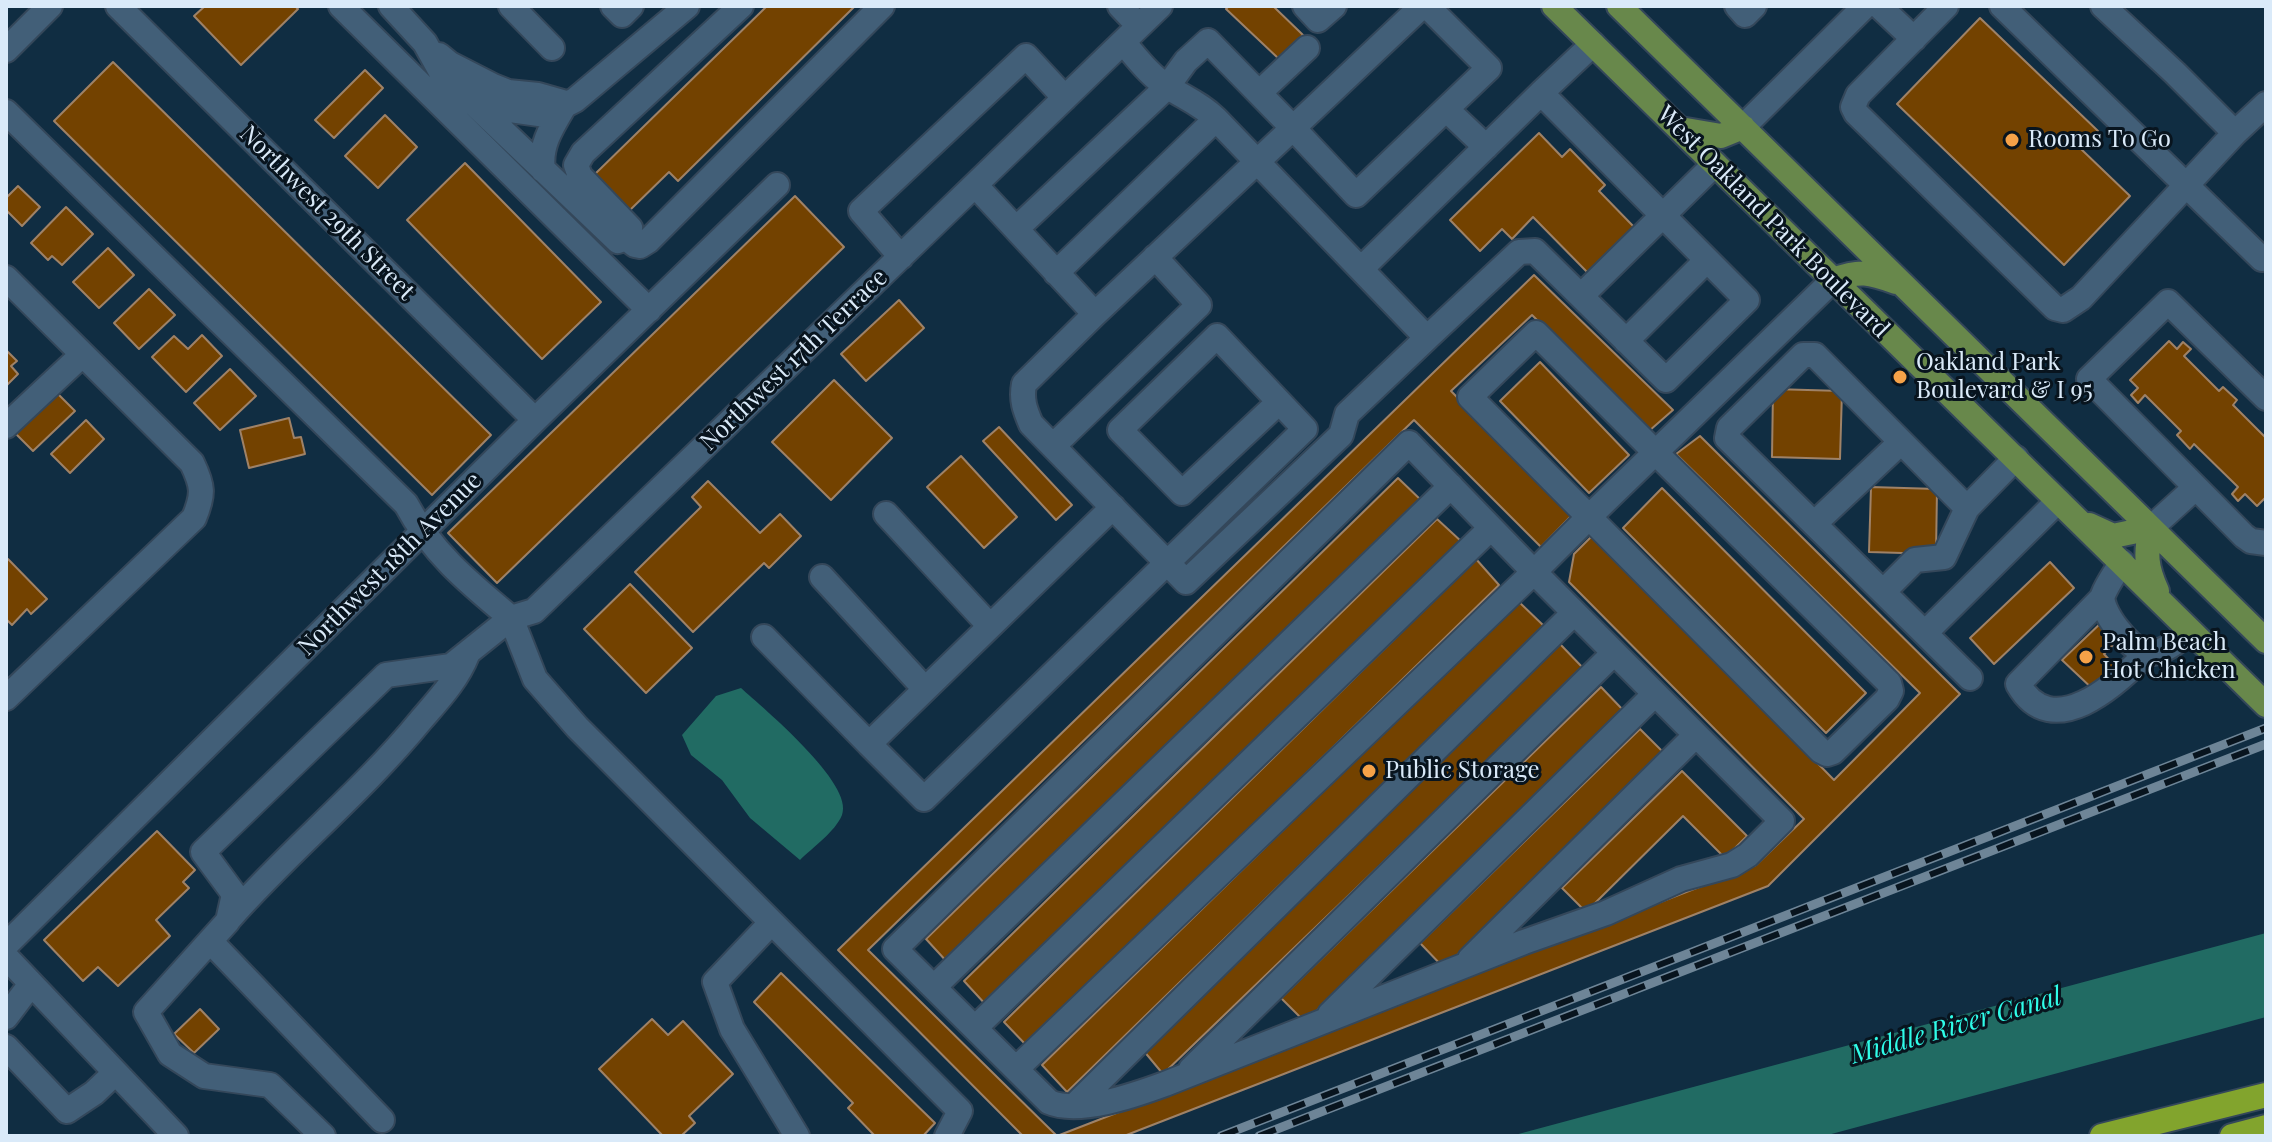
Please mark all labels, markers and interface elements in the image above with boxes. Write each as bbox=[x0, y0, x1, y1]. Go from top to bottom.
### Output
street label: West Oakland Park Boulevard bbox=[1651, 100, 1895, 344]
street label: Northwest 29th Street bbox=[234, 120, 420, 306]
place label: Rooms To Go bbox=[2028, 126, 2171, 154]
marker: Rooms To Go bbox=[2003, 131, 2021, 149]
street label: Northwest 17th Terrace bbox=[695, 263, 893, 457]
place label: Oakland Park Boulevard & I 95 bbox=[1916, 349, 2093, 405]
marker: Oakland Park Boulevard & I 95 bbox=[1891, 368, 1909, 386]
street label: Northwest 18th Avenue bbox=[292, 466, 488, 662]
place label: Palm Beach Hot Chicken bbox=[2102, 629, 2236, 685]
marker: Palm Beach Hot Chicken bbox=[2077, 648, 2095, 666]
place label: Public Storage bbox=[1385, 757, 1540, 785]
marker: Public Storage bbox=[1360, 762, 1378, 780]
water label: Middle River Canal bbox=[1847, 981, 2065, 1071]

